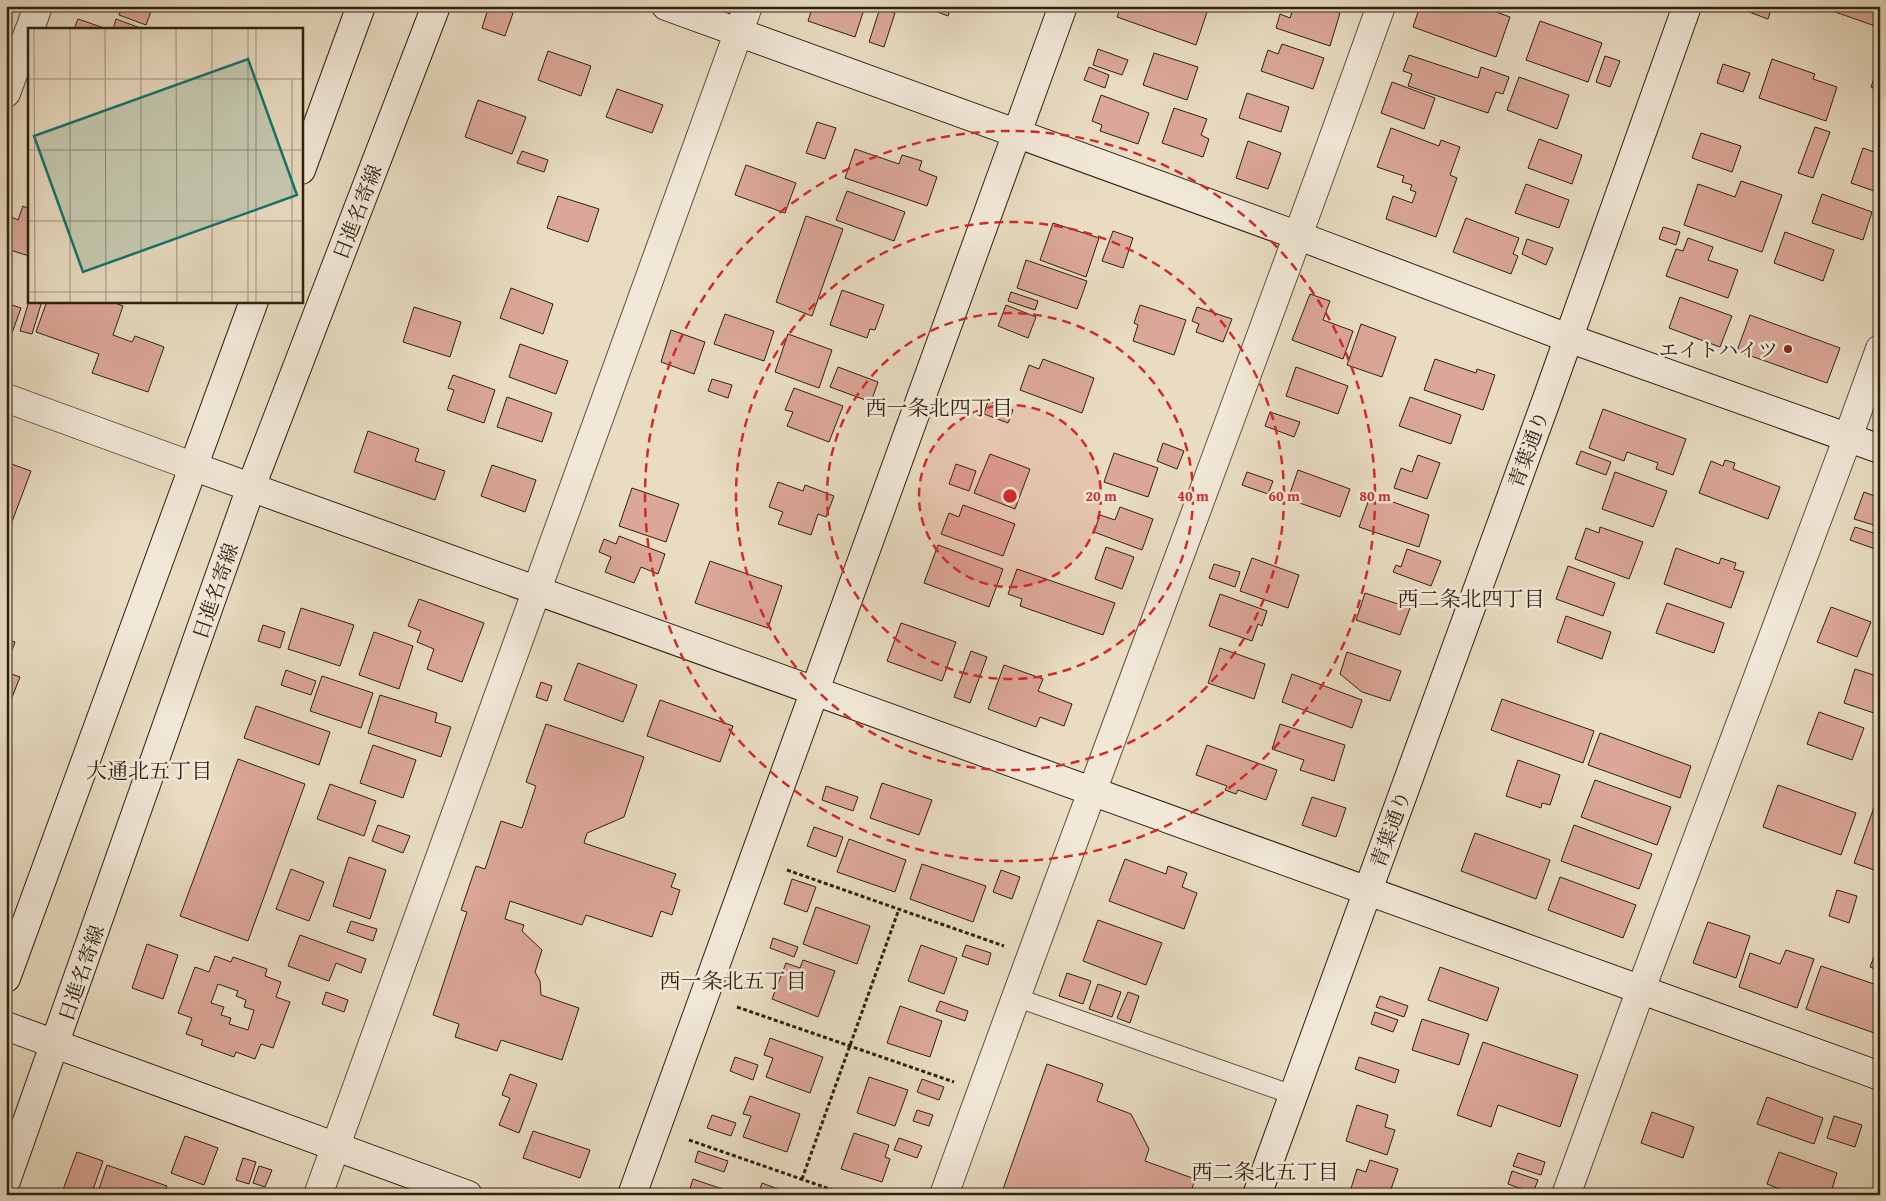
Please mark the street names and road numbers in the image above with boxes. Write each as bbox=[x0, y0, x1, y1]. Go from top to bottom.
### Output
street label: 日進名寄線 bbox=[326, 160, 388, 264]
street label: 青葉通り bbox=[1501, 406, 1555, 492]
street label: 日進名寄線 bbox=[185, 539, 245, 643]
street label: 青葉通り bbox=[1363, 786, 1417, 872]
street label: 日進名寄線 bbox=[51, 921, 111, 1025]

